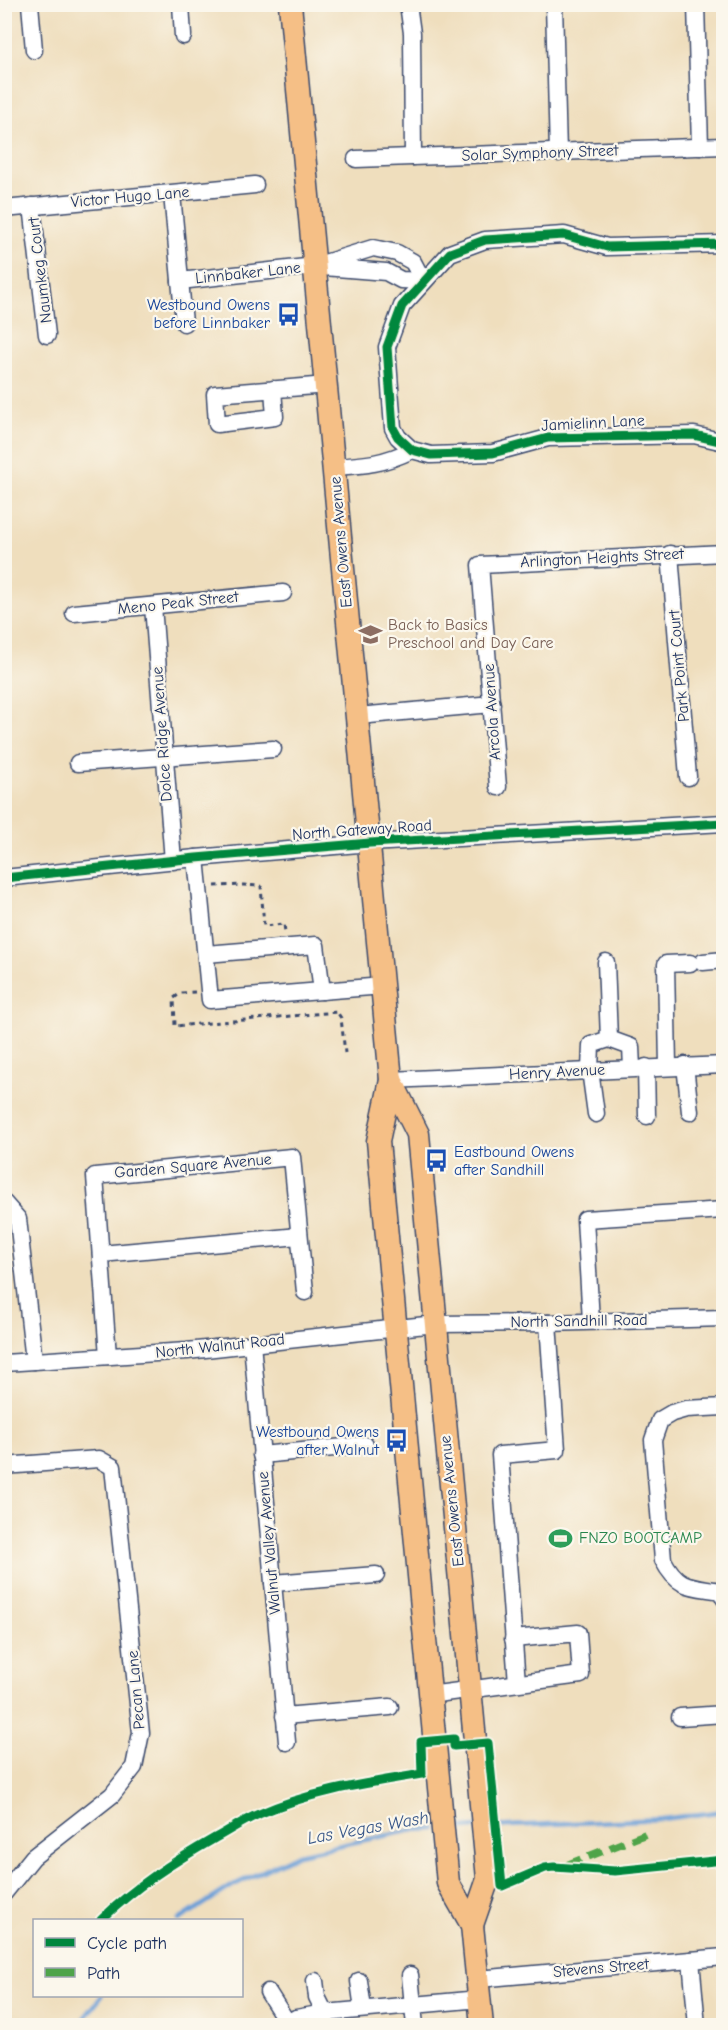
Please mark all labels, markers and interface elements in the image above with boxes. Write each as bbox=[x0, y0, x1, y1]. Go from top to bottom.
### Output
street label: Solar Symphony Street bbox=[461, 141, 619, 165]
street label: Victor Hugo Lane bbox=[70, 183, 190, 211]
street label: Naumkeg Court bbox=[25, 215, 55, 324]
street label: Linnbaker Lane bbox=[194, 259, 302, 287]
place label: Westbound Owens before Linnbaker bbox=[147, 296, 271, 332]
bus stop icon: Westbound Owens before Linnbaker bbox=[275, 301, 301, 327]
street label: Jamielinn Lane bbox=[541, 411, 645, 435]
street label: East Owens Avenue bbox=[326, 476, 356, 608]
street label: Arlington Heights Street bbox=[520, 545, 685, 571]
street label: Meno Peak Street bbox=[116, 588, 240, 618]
street label: Park Point Court bbox=[665, 609, 693, 723]
place label: Back to Basics Preschool and Day Care bbox=[388, 616, 554, 652]
school or university icon: Back to Basics Preschool and Day Care bbox=[357, 621, 383, 647]
street label: Arcola Avenue bbox=[480, 663, 504, 761]
street label: Dolce Ridge Avenue bbox=[148, 666, 176, 802]
street label: North Gateway Road bbox=[291, 816, 433, 844]
street label: Henry Avenue bbox=[509, 1060, 605, 1084]
place label: Eastbound Owens after Sandhill bbox=[454, 1143, 574, 1179]
bus stop icon: Eastbound Owens after Sandhill bbox=[423, 1148, 449, 1174]
street label: Garden Square Avenue bbox=[114, 1150, 272, 1182]
street label: North Sandhill Road bbox=[510, 1311, 648, 1331]
street label: North Walnut Road bbox=[154, 1330, 286, 1362]
place label: Westbound Owens after Walnut bbox=[256, 1423, 379, 1459]
bus stop icon: Westbound Owens after Walnut bbox=[384, 1428, 410, 1454]
street label: East Owens Avenue bbox=[436, 1435, 468, 1567]
street label: Walnut Valley Avenue bbox=[254, 1471, 284, 1615]
sports icon: FNZO BOOTCAMP bbox=[548, 1525, 574, 1551]
place label: FNZO BOOTCAMP bbox=[579, 1529, 702, 1547]
street label: Pecan Lane bbox=[124, 1650, 148, 1730]
water label: Las Vegas Wash bbox=[306, 1807, 430, 1849]
legend bbox=[33, 1919, 243, 1997]
text: Cycle path bbox=[87, 1933, 167, 1954]
street label: Stevens Street bbox=[552, 1955, 650, 1981]
text: Path bbox=[87, 1963, 120, 1984]

